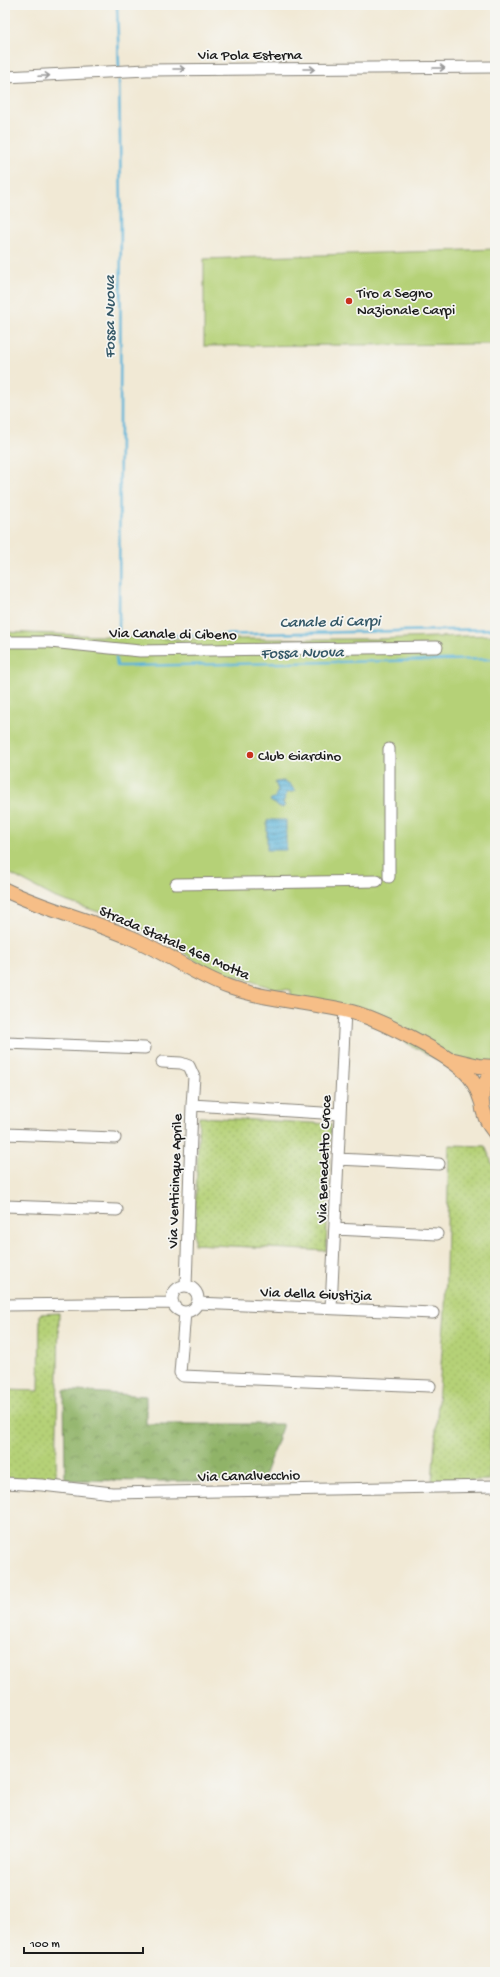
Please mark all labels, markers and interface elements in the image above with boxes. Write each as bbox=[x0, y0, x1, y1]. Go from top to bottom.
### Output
street label: Via Pola Esterna bbox=[197, 47, 303, 65]
one-way arrow bbox=[432, 64, 445, 72]
one-way arrow bbox=[302, 65, 315, 73]
one-way arrow bbox=[172, 66, 185, 73]
one-way arrow bbox=[37, 72, 50, 80]
water label: Fossa Nuova bbox=[102, 274, 121, 359]
place label: Tiro a Segno Nazionale Carpi bbox=[356, 285, 455, 320]
marker: Tiro a Segno Nazionale Carpi bbox=[344, 296, 354, 306]
water label: Canale di Carpi bbox=[279, 613, 382, 634]
street label: Via Canale di Cibeno bbox=[108, 625, 237, 645]
water label: Fossa Nuova bbox=[260, 644, 345, 665]
place label: Club Giardino bbox=[258, 748, 341, 766]
marker: Club Giardino bbox=[245, 750, 255, 760]
street label: Strada Statale 468 Motta bbox=[96, 902, 253, 985]
street label: Via Benedetto Croce bbox=[314, 1095, 336, 1224]
street label: Via Venticinque Aprile bbox=[165, 1113, 187, 1250]
street label: Via della Giustizia bbox=[259, 1284, 373, 1306]
street label: Via Canalvecchio bbox=[197, 1467, 301, 1487]
scale bar bbox=[24, 1929, 143, 1955]
text: 100 m bbox=[29, 1938, 60, 1952]

